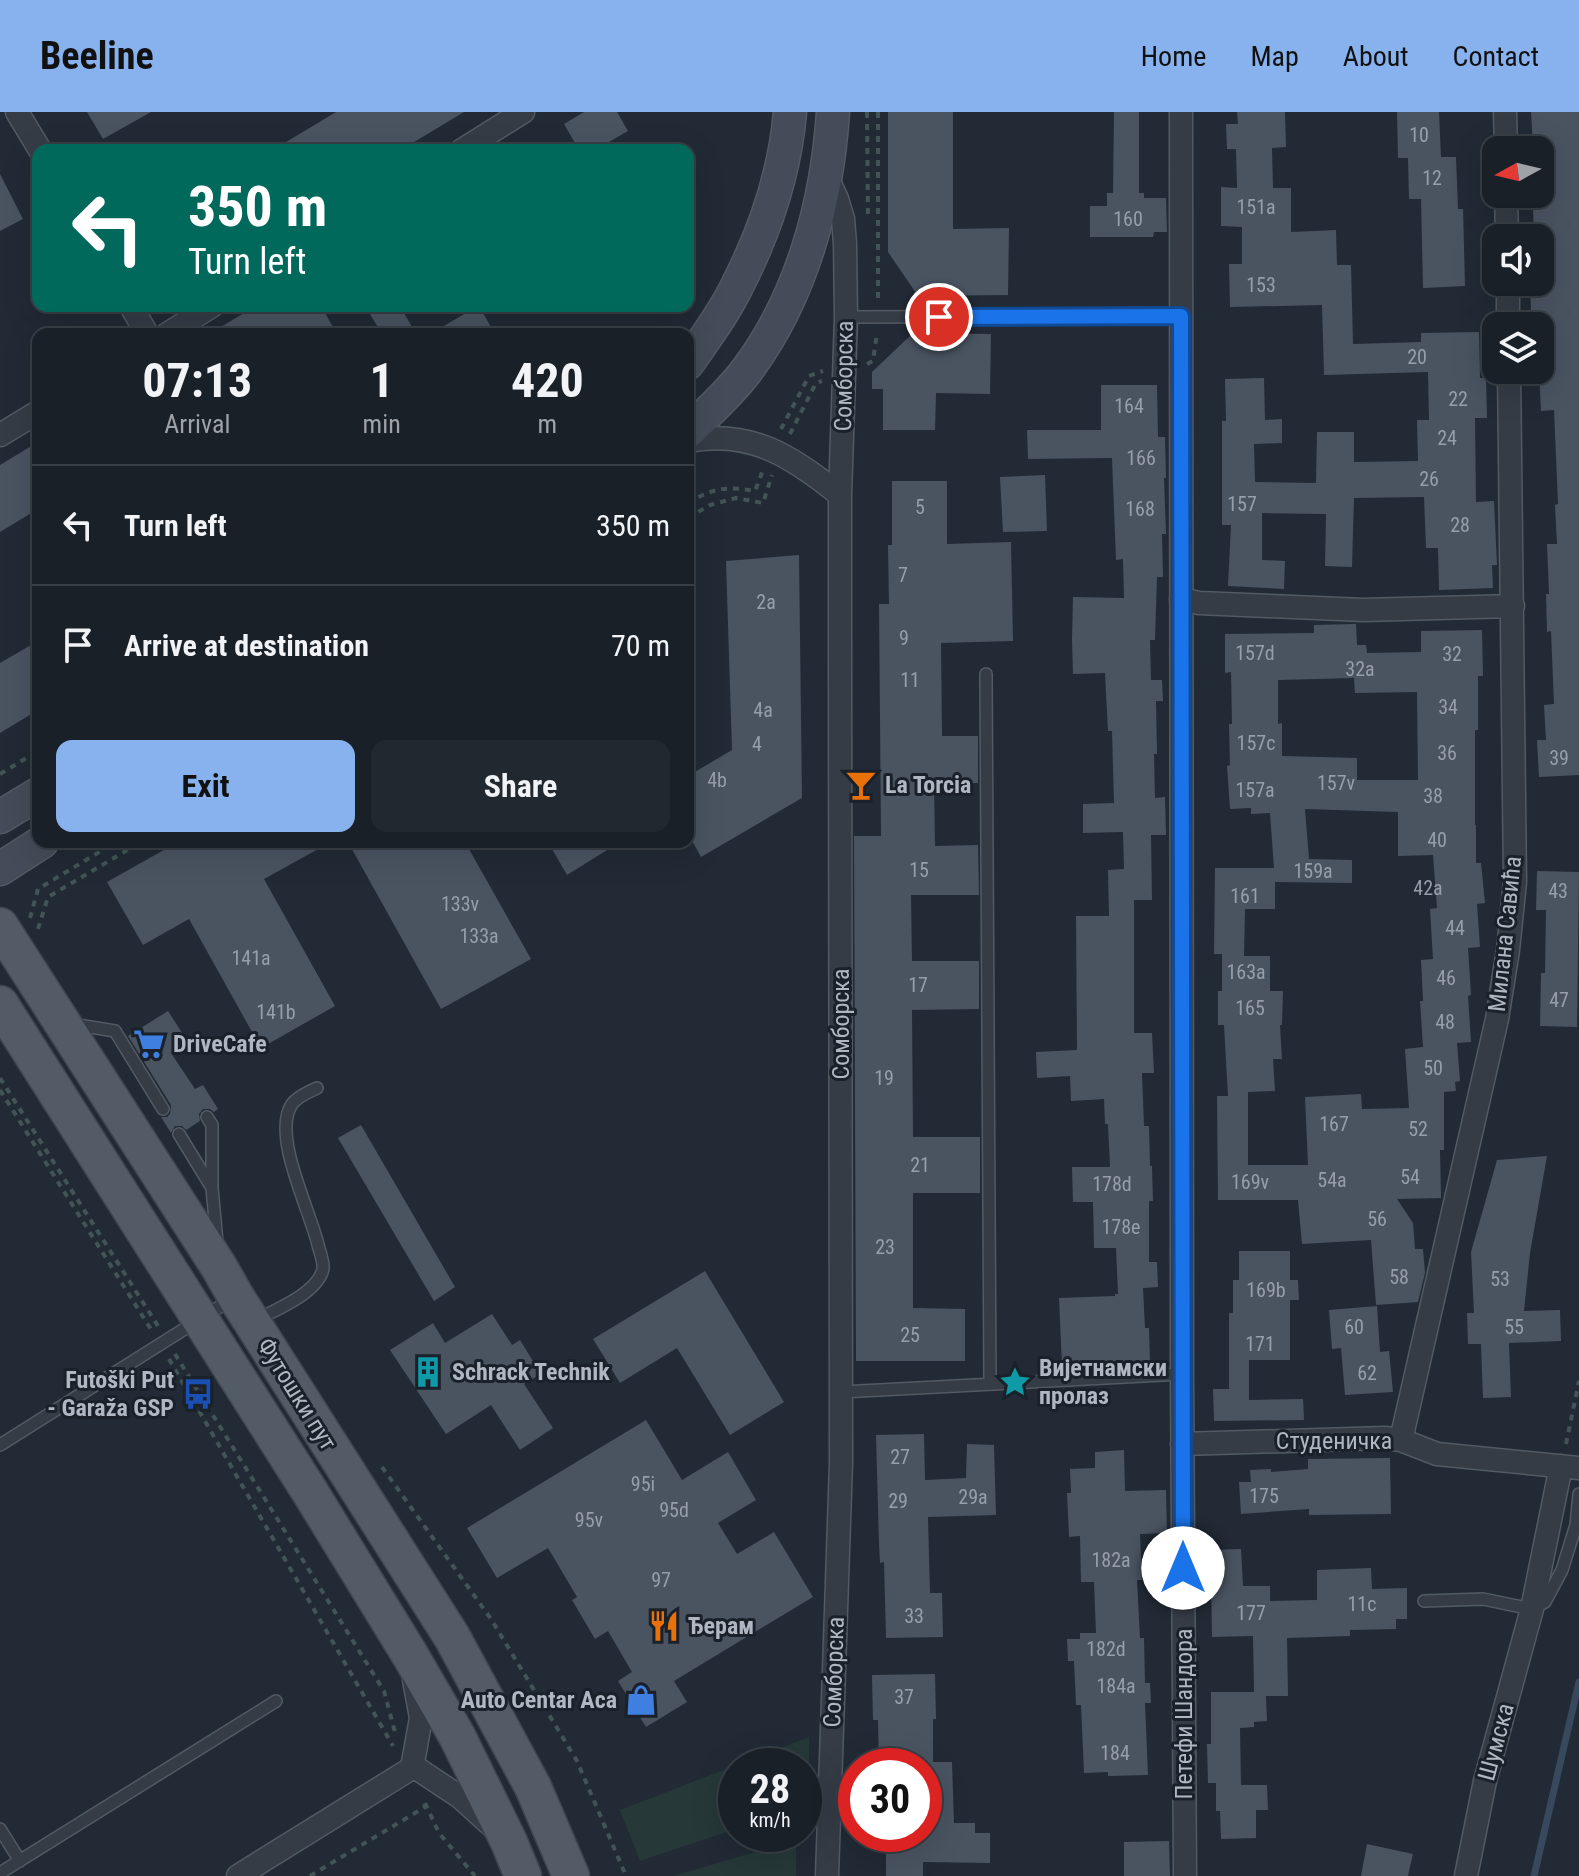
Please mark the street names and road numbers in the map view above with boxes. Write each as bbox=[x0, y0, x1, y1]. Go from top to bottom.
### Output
street label: Сомборска bbox=[829, 320, 859, 432]
street label: Милана Савића bbox=[1483, 855, 1527, 1013]
street label: Сомборска bbox=[827, 969, 855, 1079]
street label: Футошки пут bbox=[252, 1333, 342, 1455]
street label: Студеничка bbox=[1276, 1427, 1392, 1455]
street label: Сомборска bbox=[818, 1616, 850, 1728]
street label: Петефи Шандора bbox=[1170, 1629, 1198, 1799]
street label: Шумска bbox=[1472, 1700, 1520, 1784]

